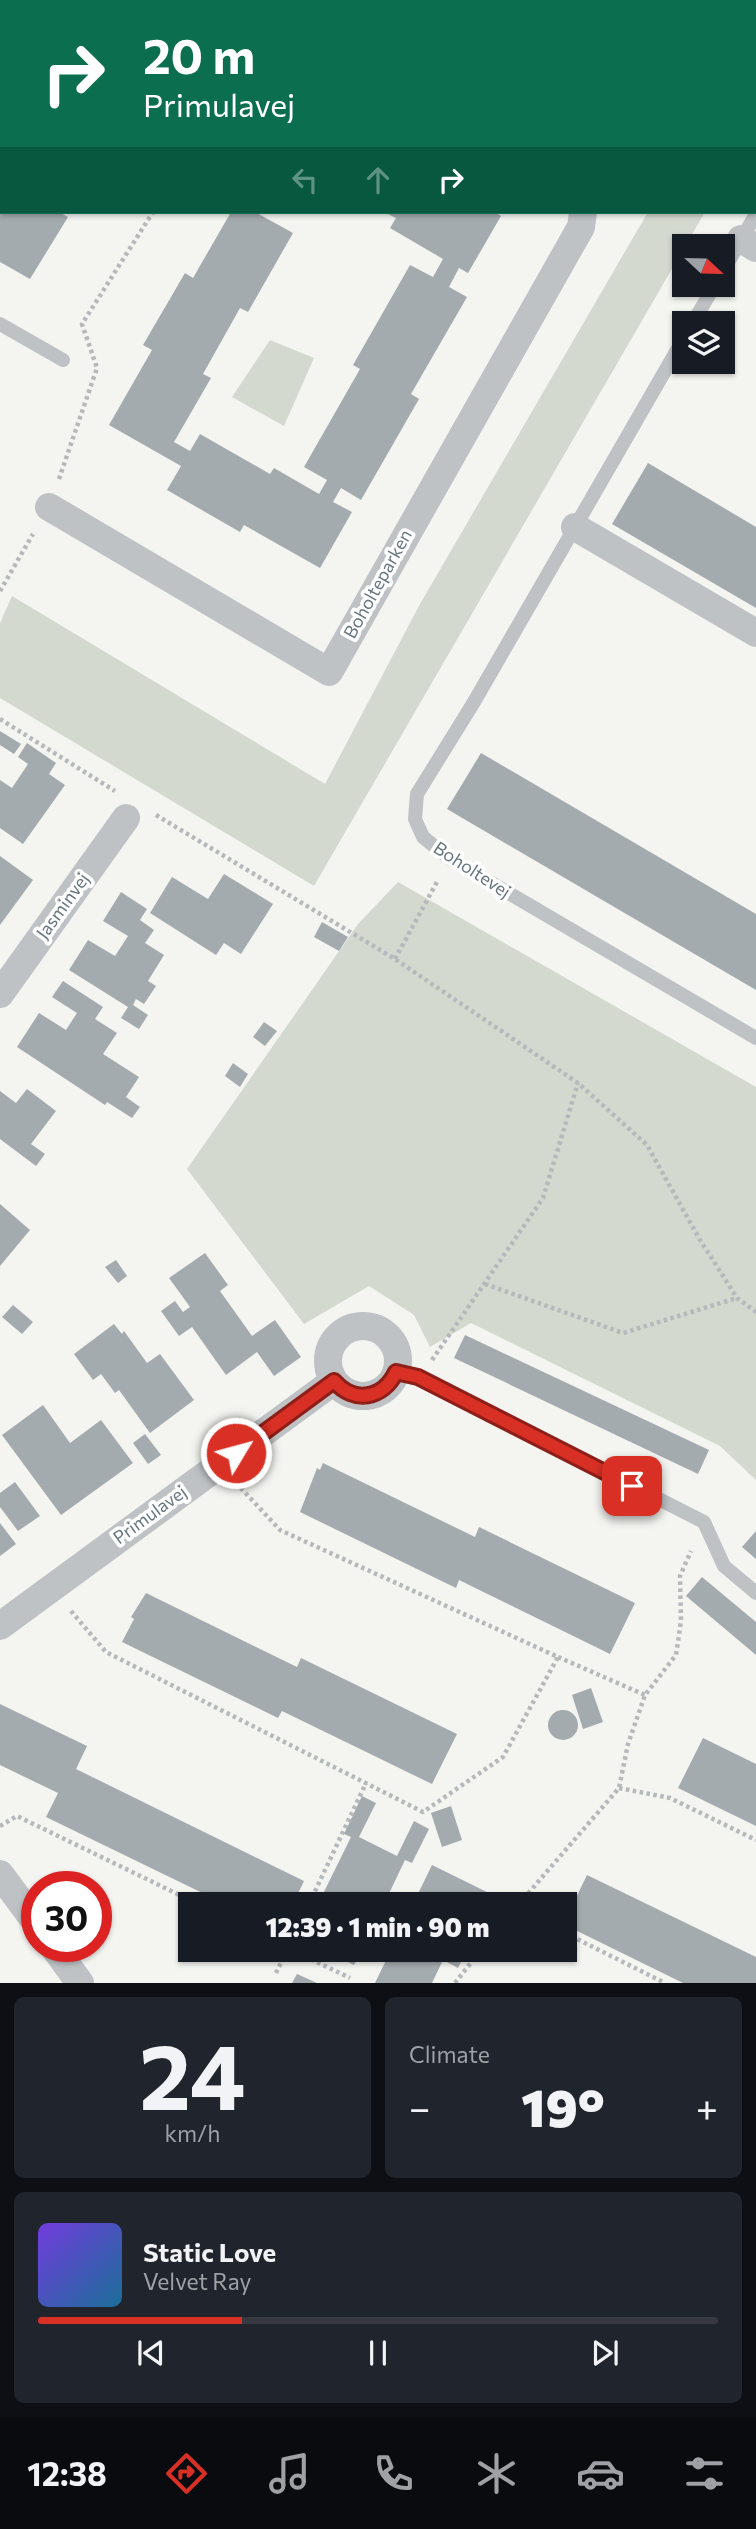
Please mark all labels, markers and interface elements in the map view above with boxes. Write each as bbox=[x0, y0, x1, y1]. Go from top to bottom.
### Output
text: 20 m bbox=[143, 24, 255, 84]
icon: right bbox=[28, 28, 119, 119]
text: Primulavej bbox=[143, 84, 295, 124]
icon: left bbox=[286, 161, 324, 199]
icon: ahead bbox=[359, 161, 397, 199]
icon: right bbox=[432, 161, 470, 199]
north arrow bbox=[672, 234, 735, 298]
map controls bbox=[672, 234, 735, 374]
button: layers bbox=[672, 311, 735, 374]
street label: Boholteparken bbox=[338, 525, 416, 642]
street label: Boholtevej bbox=[430, 836, 515, 902]
street label: Jasminvej bbox=[31, 868, 94, 943]
position arrow bbox=[199, 1416, 273, 1490]
pin bbox=[602, 1456, 662, 1516]
icon: arrive bbox=[613, 1467, 651, 1505]
street label: Primulavej bbox=[108, 1480, 191, 1548]
speed limit sign: 30 bbox=[21, 1871, 112, 1962]
text: 12:39 · 1 min · 90 m bbox=[265, 1911, 490, 1942]
text: 24 bbox=[139, 2017, 246, 2129]
text: Climate bbox=[409, 2040, 490, 2068]
text: 19° bbox=[521, 2074, 605, 2138]
text: − bbox=[409, 2083, 431, 2130]
text: + bbox=[696, 2083, 718, 2130]
text: km/h bbox=[165, 2119, 220, 2147]
text: Static Love bbox=[143, 2236, 276, 2267]
text: Velvet Ray bbox=[143, 2267, 251, 2295]
icon: previous bbox=[132, 2334, 170, 2372]
icon: pause bbox=[359, 2334, 397, 2372]
icon: next bbox=[586, 2334, 624, 2372]
icon: directions bbox=[162, 2449, 211, 2498]
icon: music bbox=[265, 2449, 314, 2498]
icon: phone bbox=[369, 2449, 418, 2498]
icon: climate bbox=[472, 2449, 521, 2498]
icon: car bbox=[576, 2449, 625, 2498]
icon: filters bbox=[680, 2449, 729, 2498]
text: 12:38 bbox=[27, 2453, 107, 2493]

